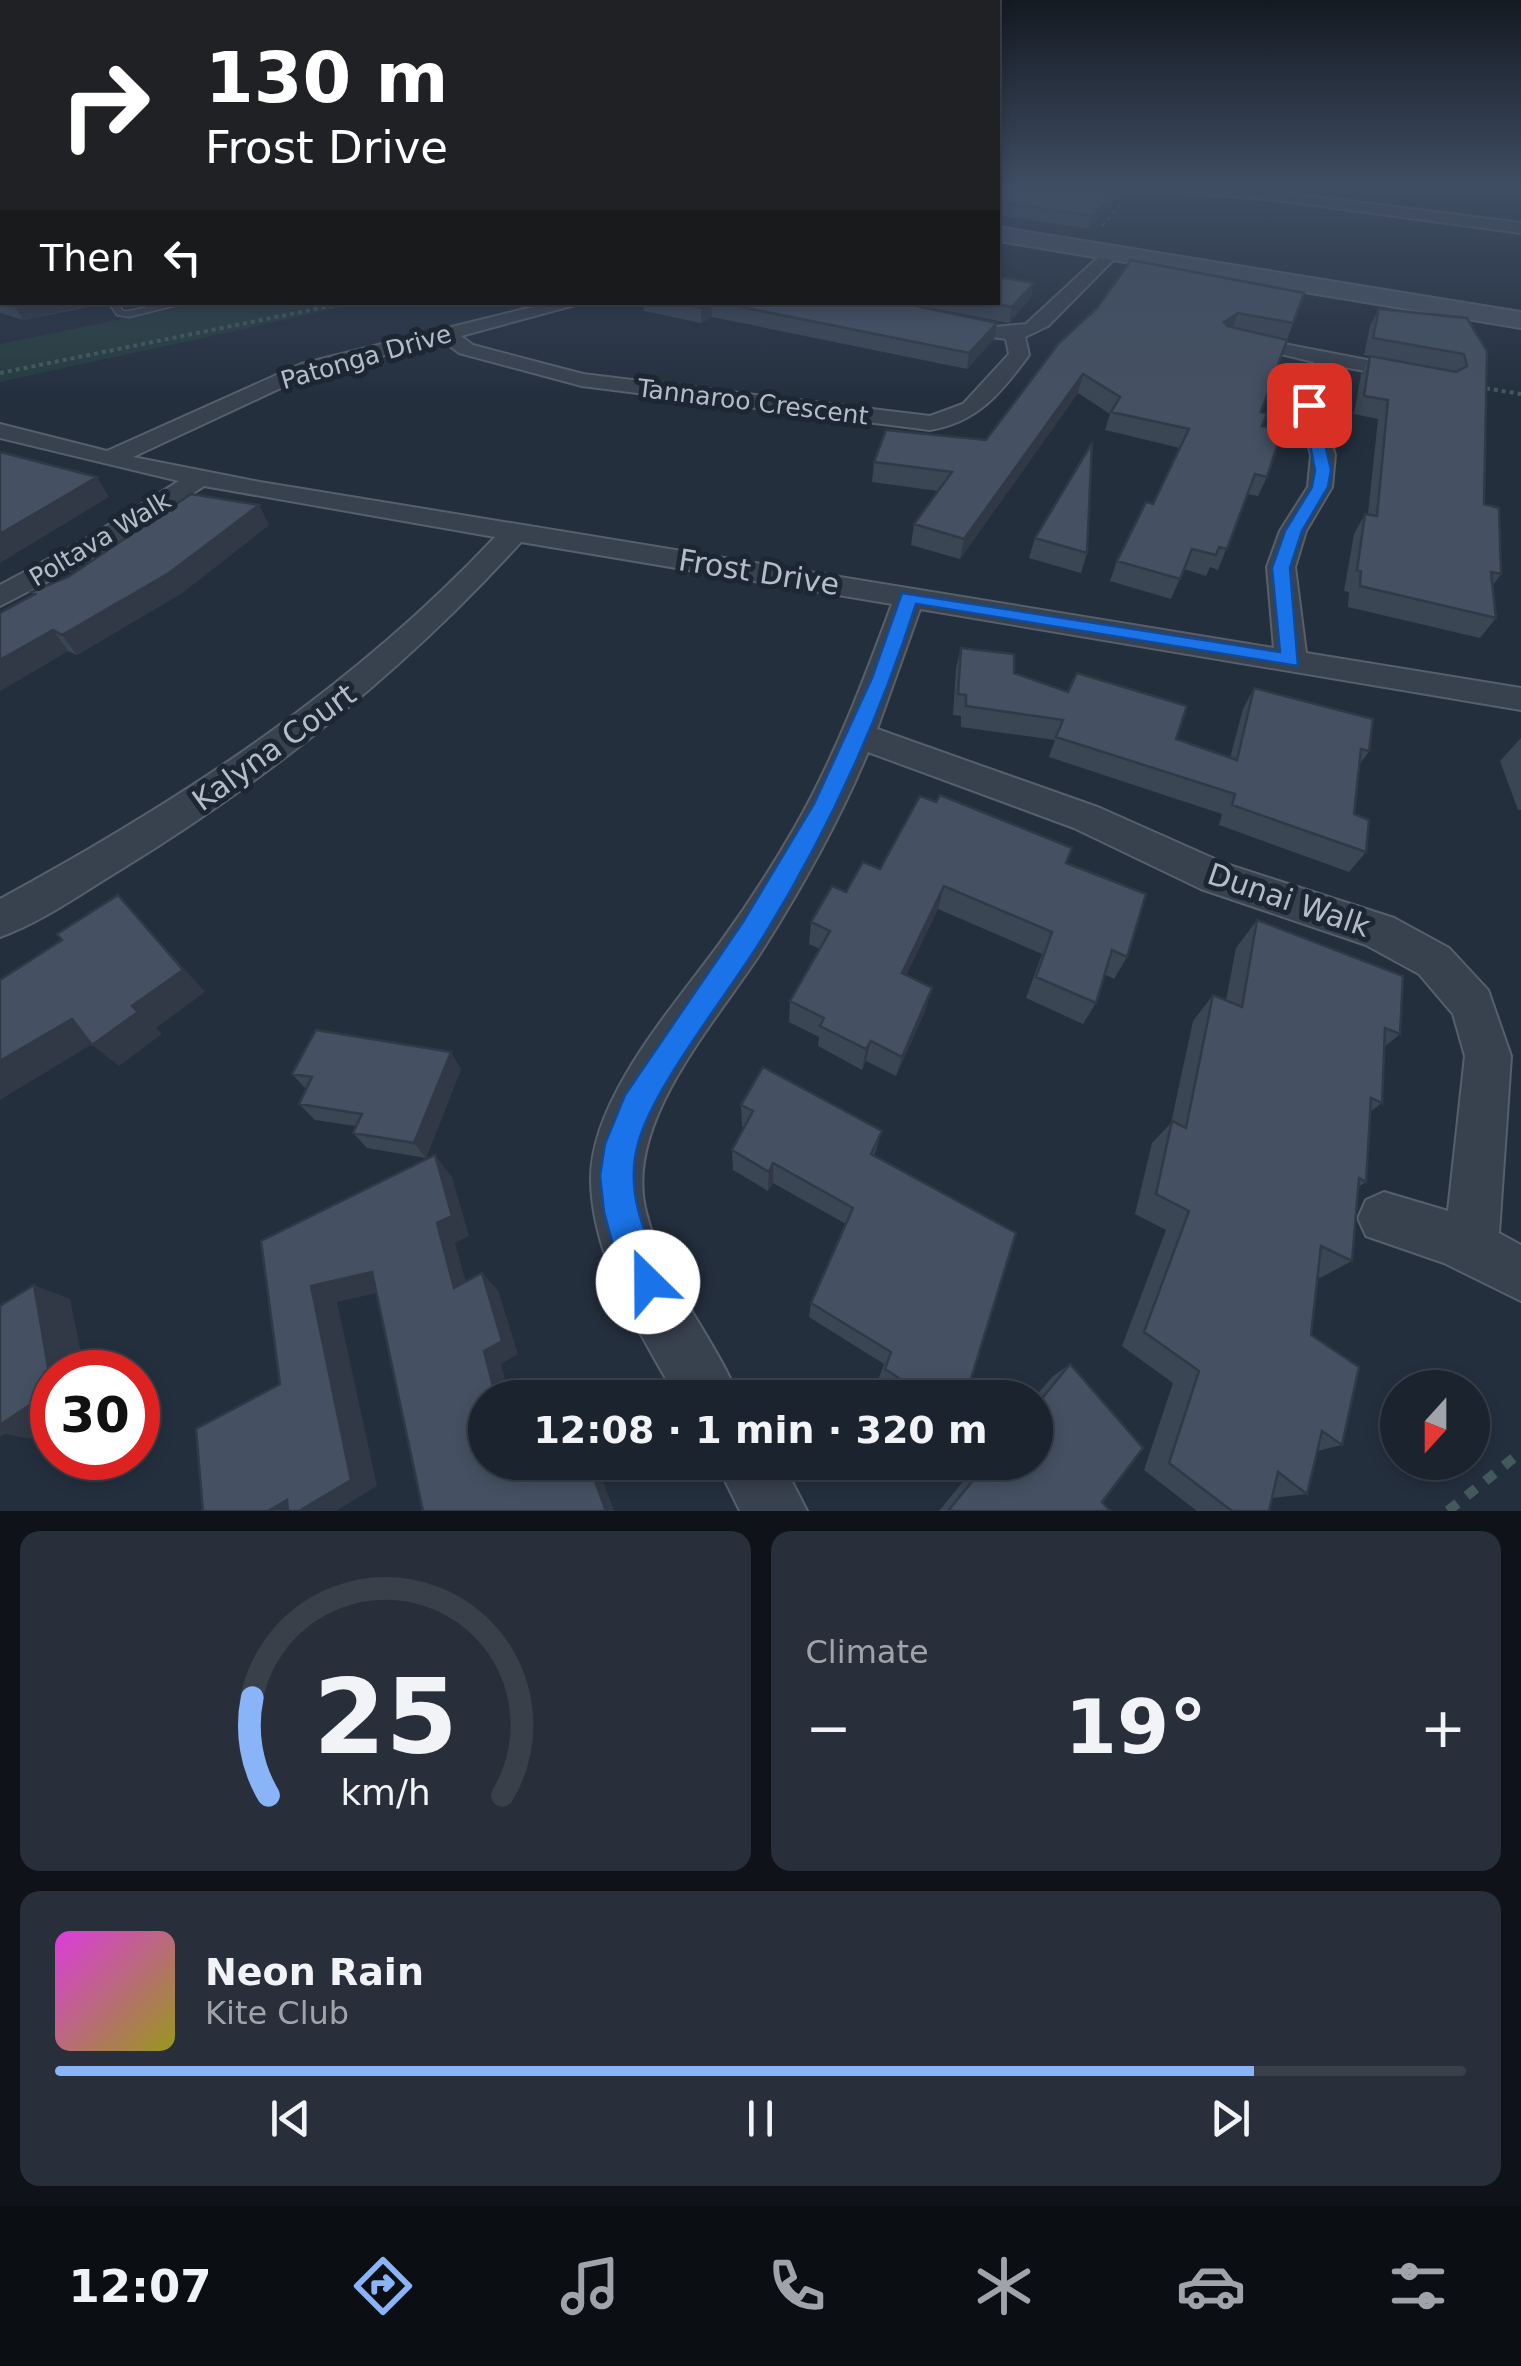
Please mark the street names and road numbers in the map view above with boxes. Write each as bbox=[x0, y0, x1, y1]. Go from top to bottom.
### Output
street label: Patonga Drive bbox=[277, 319, 455, 395]
street label: Tannaroo Crescent bbox=[635, 373, 870, 431]
street label: Poltava Walk bbox=[24, 485, 176, 592]
street label: Frost Drive bbox=[676, 542, 842, 602]
street label: Kalyna Court bbox=[186, 676, 363, 818]
street label: Dunai Walk bbox=[1203, 856, 1375, 944]

